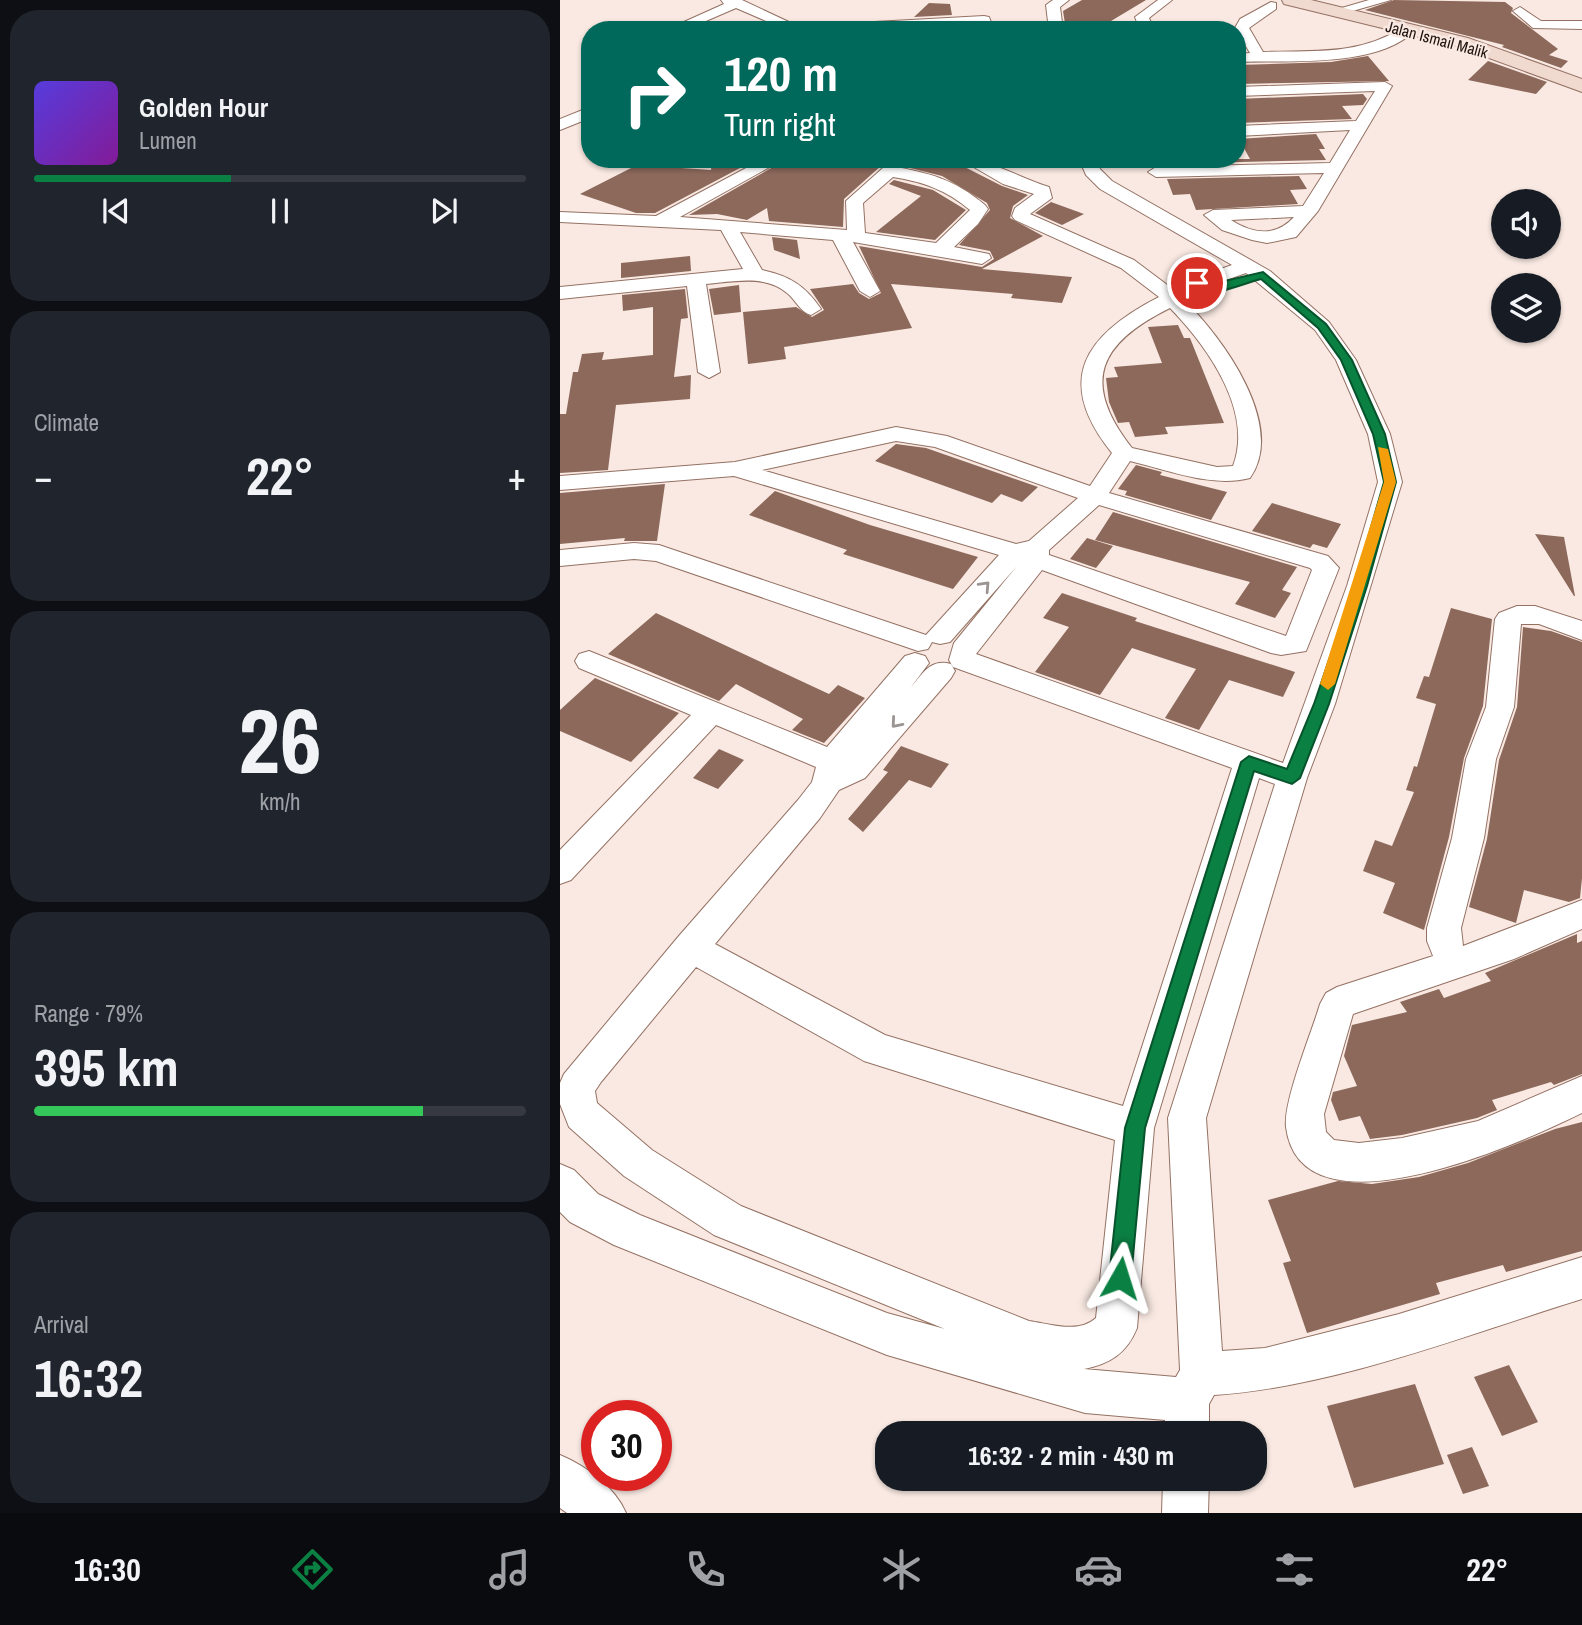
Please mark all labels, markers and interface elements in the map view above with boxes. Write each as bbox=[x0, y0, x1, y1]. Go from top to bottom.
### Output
street label: Jalan Ismail Malik bbox=[1383, 15, 1491, 63]
text: 120 m bbox=[724, 40, 838, 106]
icon: right bbox=[609, 49, 700, 140]
text: Golden Hour bbox=[139, 90, 268, 125]
text: Turn right bbox=[724, 103, 836, 146]
text: Lumen bbox=[139, 125, 197, 156]
map controls bbox=[1491, 189, 1561, 343]
button: sound bbox=[1491, 189, 1561, 259]
icon: previous bbox=[97, 192, 135, 230]
icon: pause bbox=[261, 192, 299, 230]
icon: next bbox=[425, 192, 463, 230]
pin bbox=[1167, 253, 1227, 313]
icon: arrive bbox=[1178, 264, 1216, 302]
button: layers bbox=[1491, 273, 1561, 343]
text: Climate bbox=[34, 407, 99, 438]
text: 22° bbox=[246, 441, 314, 511]
text: − bbox=[34, 451, 52, 502]
text: + bbox=[508, 451, 526, 502]
one-way arrow bbox=[977, 581, 989, 594]
text: 26 bbox=[239, 679, 322, 801]
one-way arrow bbox=[892, 714, 904, 727]
text: km/h bbox=[260, 786, 300, 817]
text: Range · 79% bbox=[34, 998, 143, 1029]
text: 395 km bbox=[34, 1032, 179, 1102]
position arrow bbox=[1083, 1241, 1157, 1315]
text: Arrival bbox=[34, 1309, 89, 1340]
text: 16:32 bbox=[34, 1343, 143, 1413]
speed limit sign: 30 bbox=[581, 1400, 672, 1491]
text: 16:32 · 2 min · 430 m bbox=[968, 1438, 1174, 1473]
icon: directions bbox=[288, 1545, 337, 1594]
icon: music bbox=[485, 1545, 534, 1594]
icon: phone bbox=[681, 1545, 730, 1594]
icon: climate bbox=[877, 1545, 926, 1594]
icon: car bbox=[1074, 1545, 1123, 1594]
icon: filters bbox=[1270, 1545, 1319, 1594]
text: 16:30 bbox=[74, 1548, 141, 1591]
text: 22° bbox=[1466, 1548, 1508, 1591]

